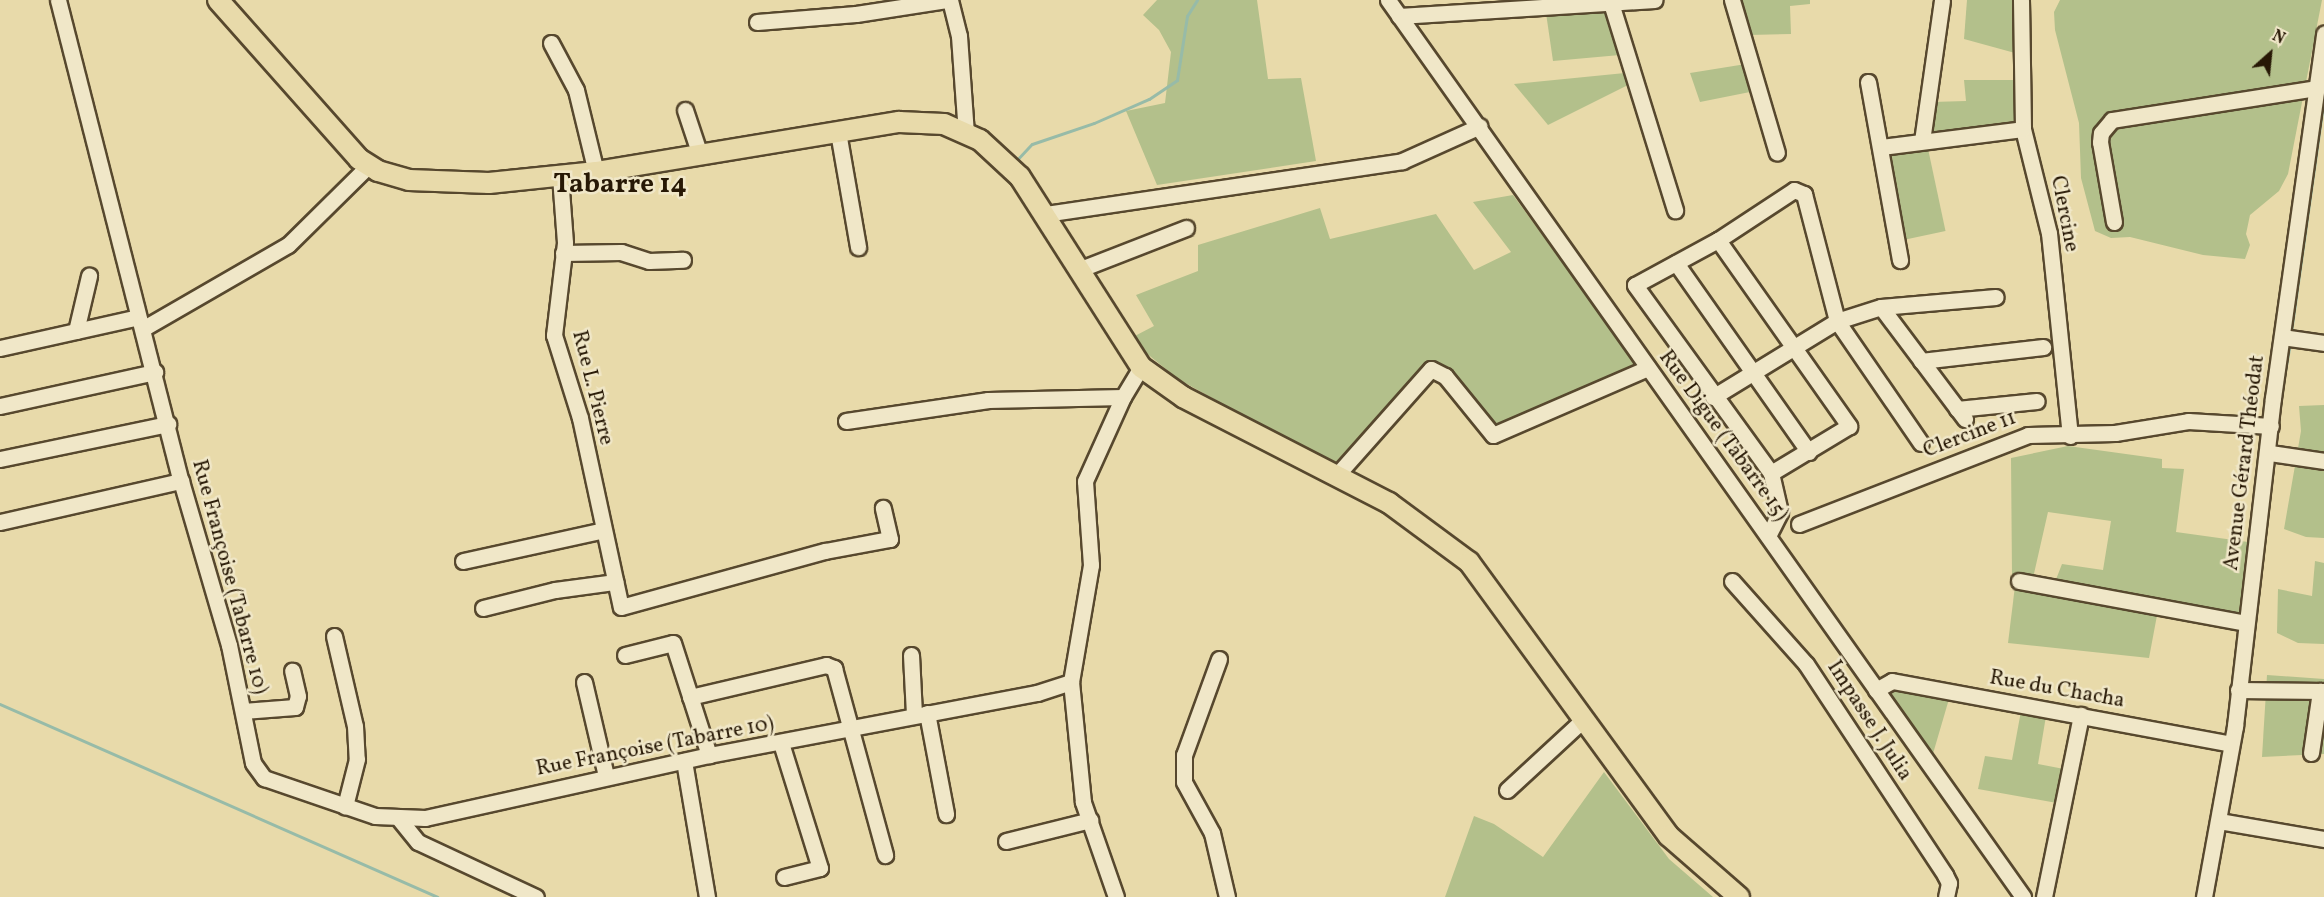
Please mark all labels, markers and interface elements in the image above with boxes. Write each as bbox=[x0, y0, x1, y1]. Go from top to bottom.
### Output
north arrow bbox=[2240, 24, 2300, 84]
text: N bbox=[2268, 26, 2288, 50]
district label: Tabarre 14 bbox=[553, 170, 687, 202]
street label: Clercine bbox=[2044, 174, 2084, 254]
street label: Rue L. Pierre bbox=[566, 328, 618, 448]
street label: Rue Digue (Tabarre 15) bbox=[1653, 346, 1793, 526]
street label: Avenue Gérard Théodat bbox=[2219, 354, 2271, 572]
street label: Clercine 11 bbox=[1920, 406, 2020, 464]
street label: Rue Françoise (Tabarre 10) bbox=[186, 457, 272, 697]
street label: Impasse J. Julia bbox=[1821, 656, 1917, 786]
street label: Rue du Chacha bbox=[1987, 666, 2127, 714]
street label: Rue Françoise (Tabarre 10) bbox=[534, 712, 776, 782]

